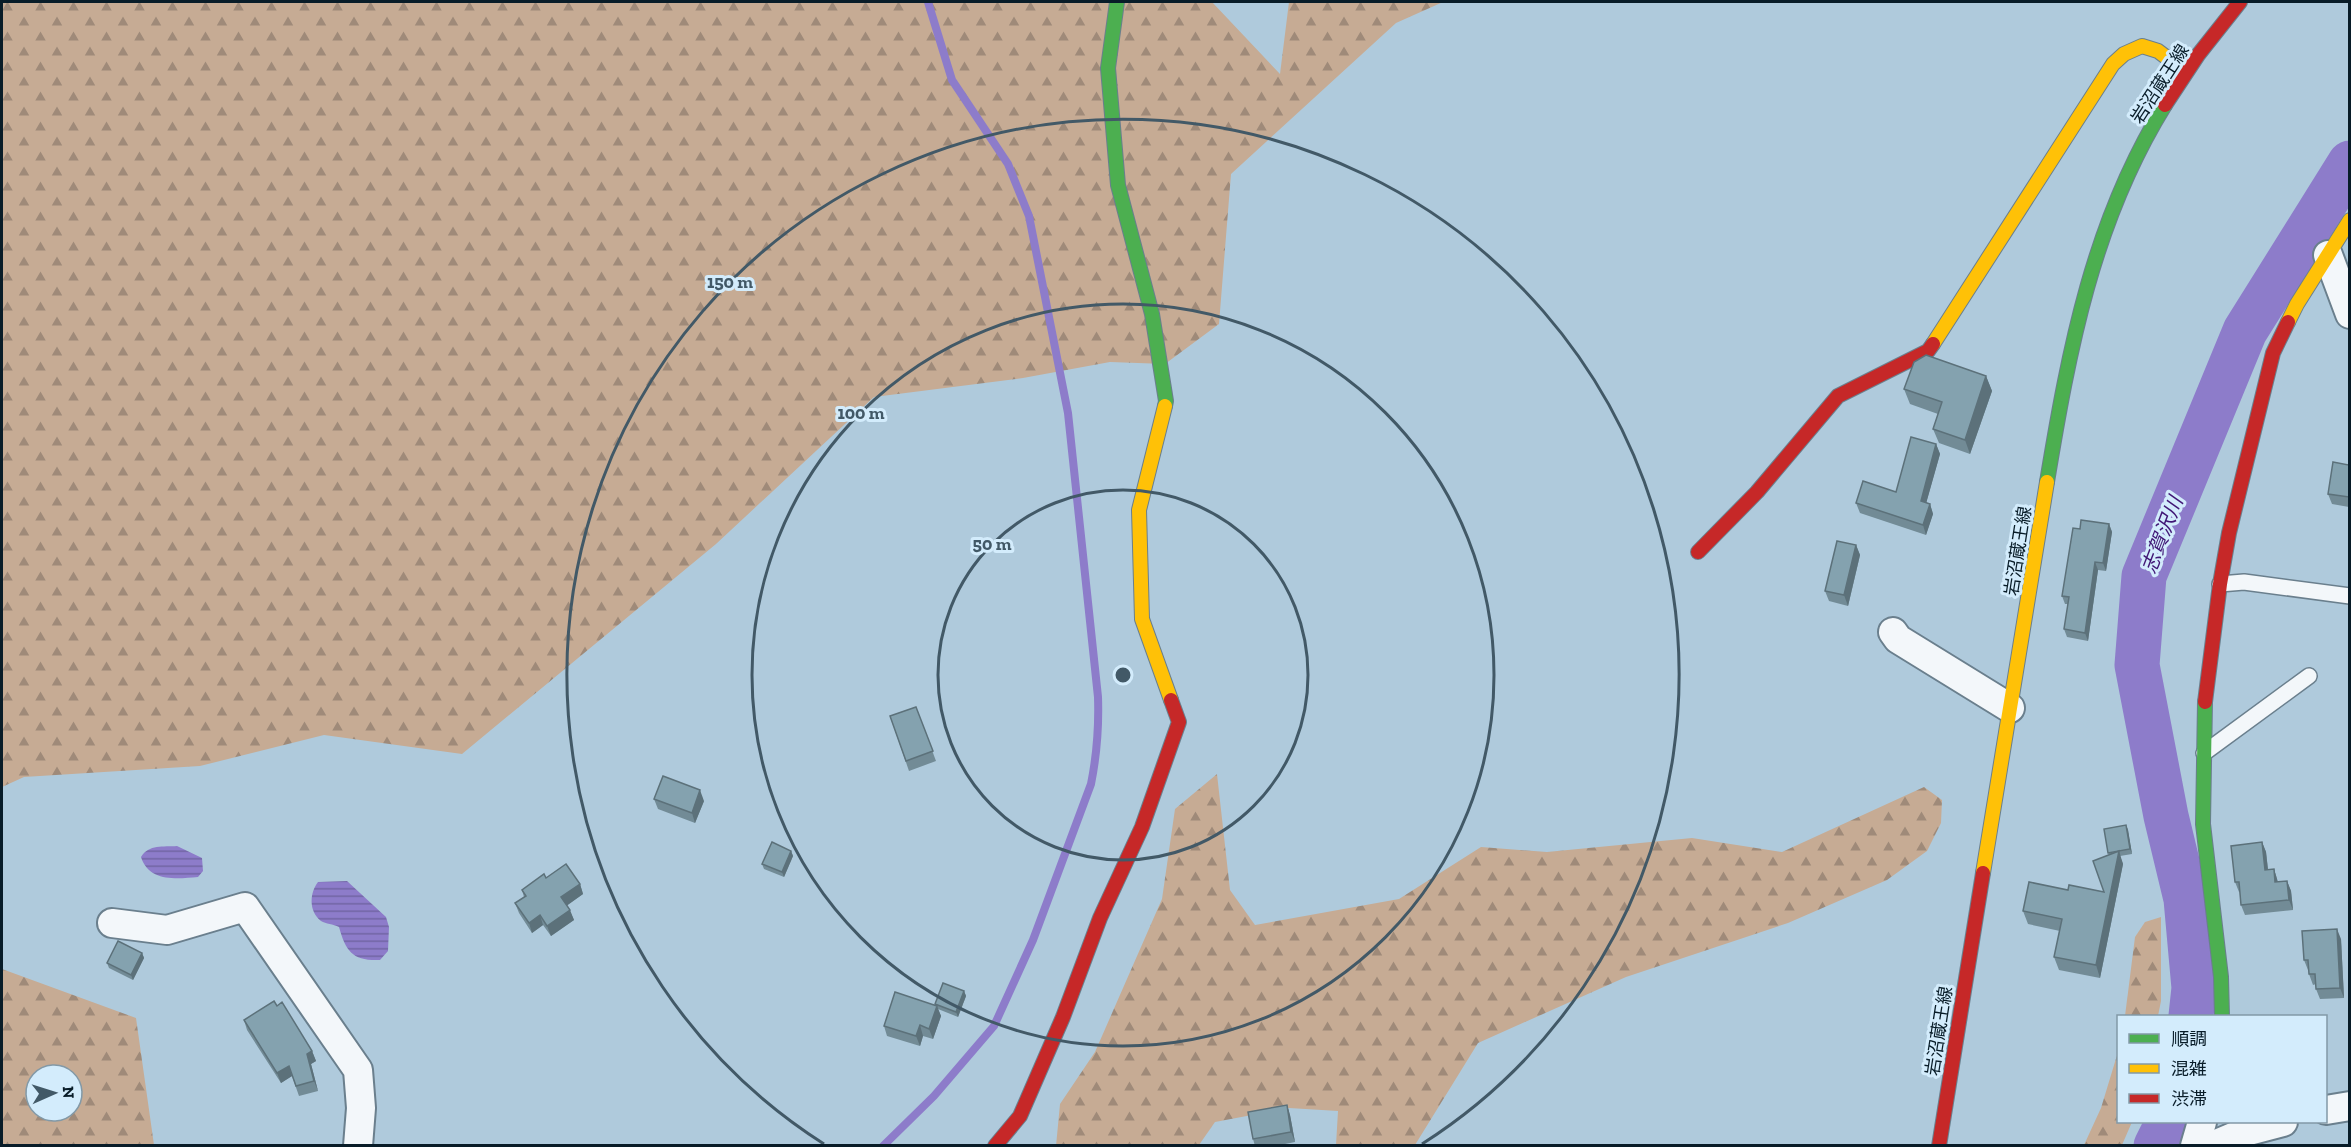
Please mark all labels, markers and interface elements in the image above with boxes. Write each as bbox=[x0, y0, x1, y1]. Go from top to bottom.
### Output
street label: 岩沼蔵王線 bbox=[2126, 40, 2194, 128]
text: 150 m bbox=[707, 271, 753, 293]
text: 100 m bbox=[837, 402, 885, 424]
water label: 志賀沢川 bbox=[2136, 491, 2188, 577]
street label: 岩沼蔵王線 bbox=[2000, 505, 2036, 597]
text: 50 m bbox=[973, 533, 1012, 555]
centre of rings bbox=[1113, 665, 1133, 685]
street label: 岩沼蔵王線 bbox=[1921, 985, 1957, 1077]
legend bbox=[2117, 1015, 2327, 1123]
text: 順調 bbox=[2171, 1028, 2207, 1050]
text: 混雑 bbox=[2171, 1058, 2207, 1080]
north arrow bbox=[24, 1063, 84, 1123]
text: N bbox=[59, 1086, 78, 1099]
text: 渋滞 bbox=[2171, 1088, 2207, 1110]

